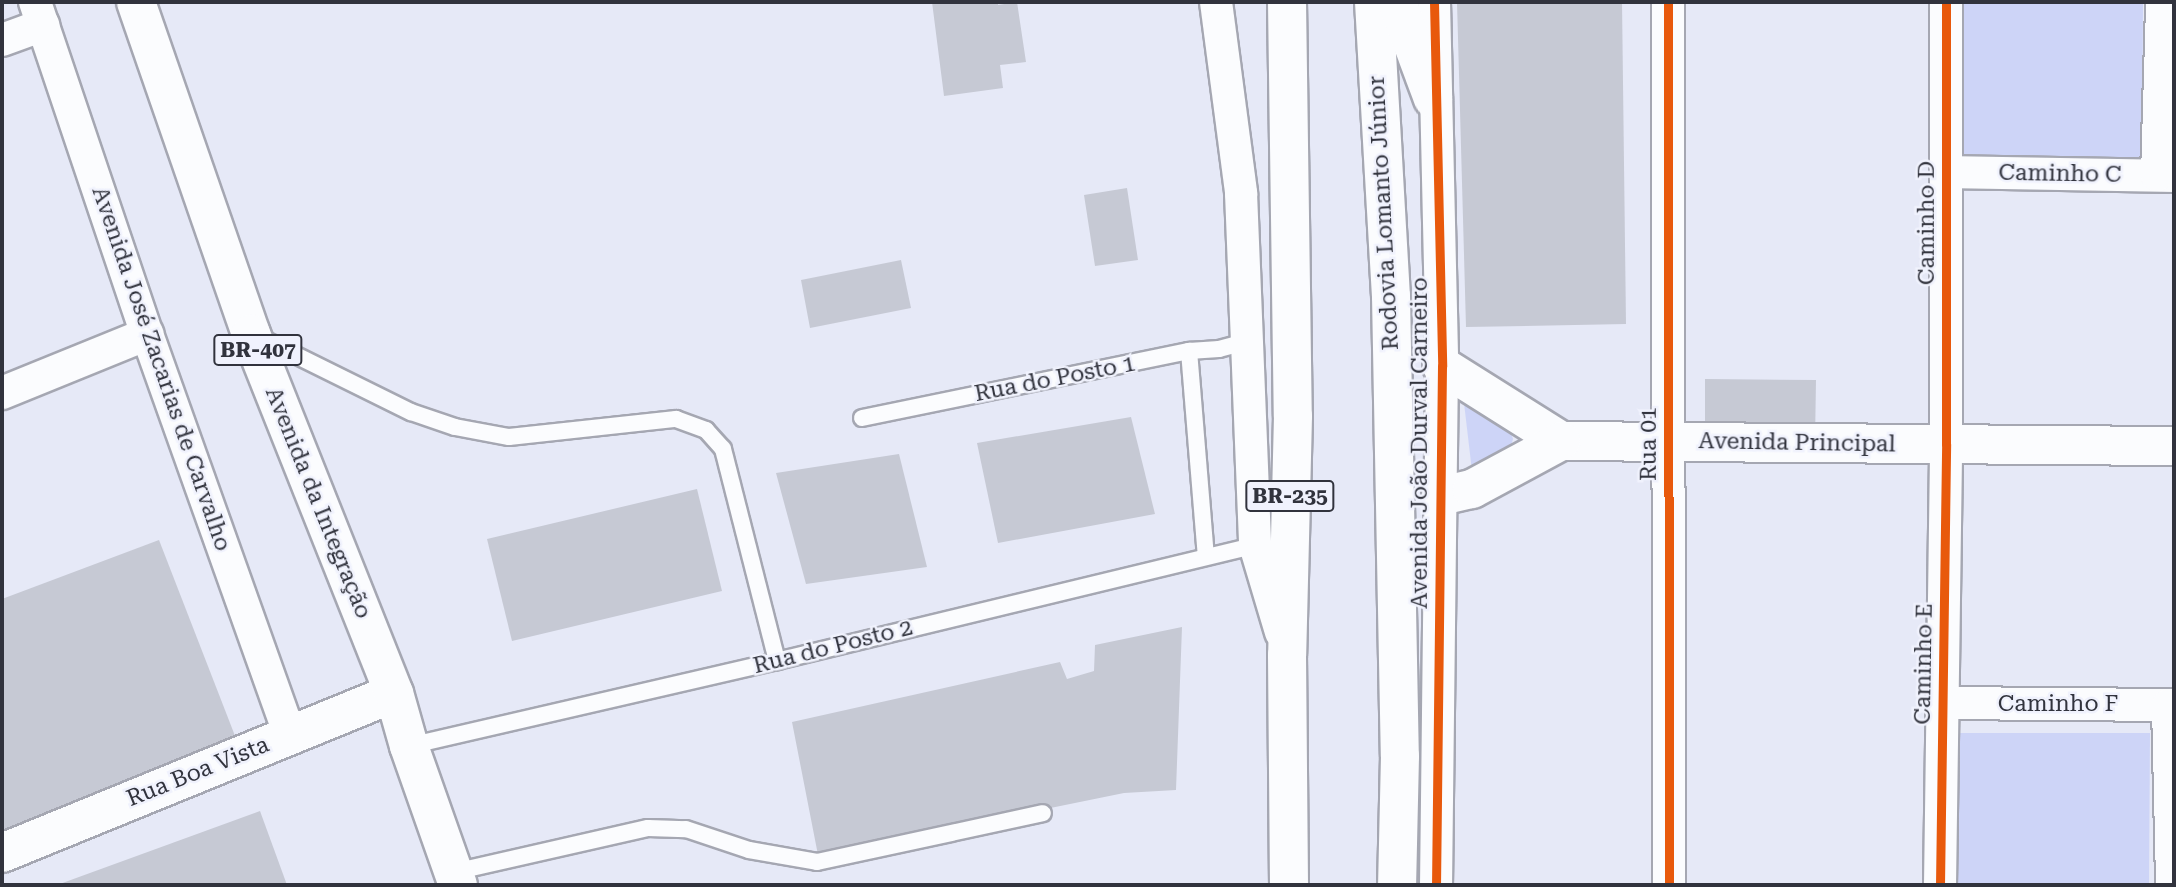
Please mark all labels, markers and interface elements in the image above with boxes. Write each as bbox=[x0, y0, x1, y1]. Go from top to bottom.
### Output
street label: Rodovia Lomanto Júnior bbox=[1363, 75, 1405, 351]
street label: Caminho C bbox=[1998, 159, 2122, 189]
street label: Caminho D bbox=[1913, 161, 1941, 285]
street label: Avenida José Zacarias de Carvalho bbox=[85, 183, 237, 555]
street label: Avenida João Durval Carneiro bbox=[1406, 277, 1434, 609]
road number: BR-407 bbox=[212, 332, 304, 368]
street label: Rua do Posto 1 bbox=[972, 350, 1138, 408]
street label: Avenida da Integração bbox=[259, 383, 377, 623]
street label: Rua 01 bbox=[1635, 407, 1663, 481]
street label: Avenida Principal bbox=[1698, 427, 1896, 459]
road number: BR-235 bbox=[1244, 478, 1336, 514]
street label: Caminho E bbox=[1909, 603, 1939, 725]
street label: Rua do Posto 2 bbox=[750, 614, 916, 680]
street label: Caminho F bbox=[1998, 690, 2118, 718]
street label: Rua Boa Vista bbox=[123, 731, 273, 813]

